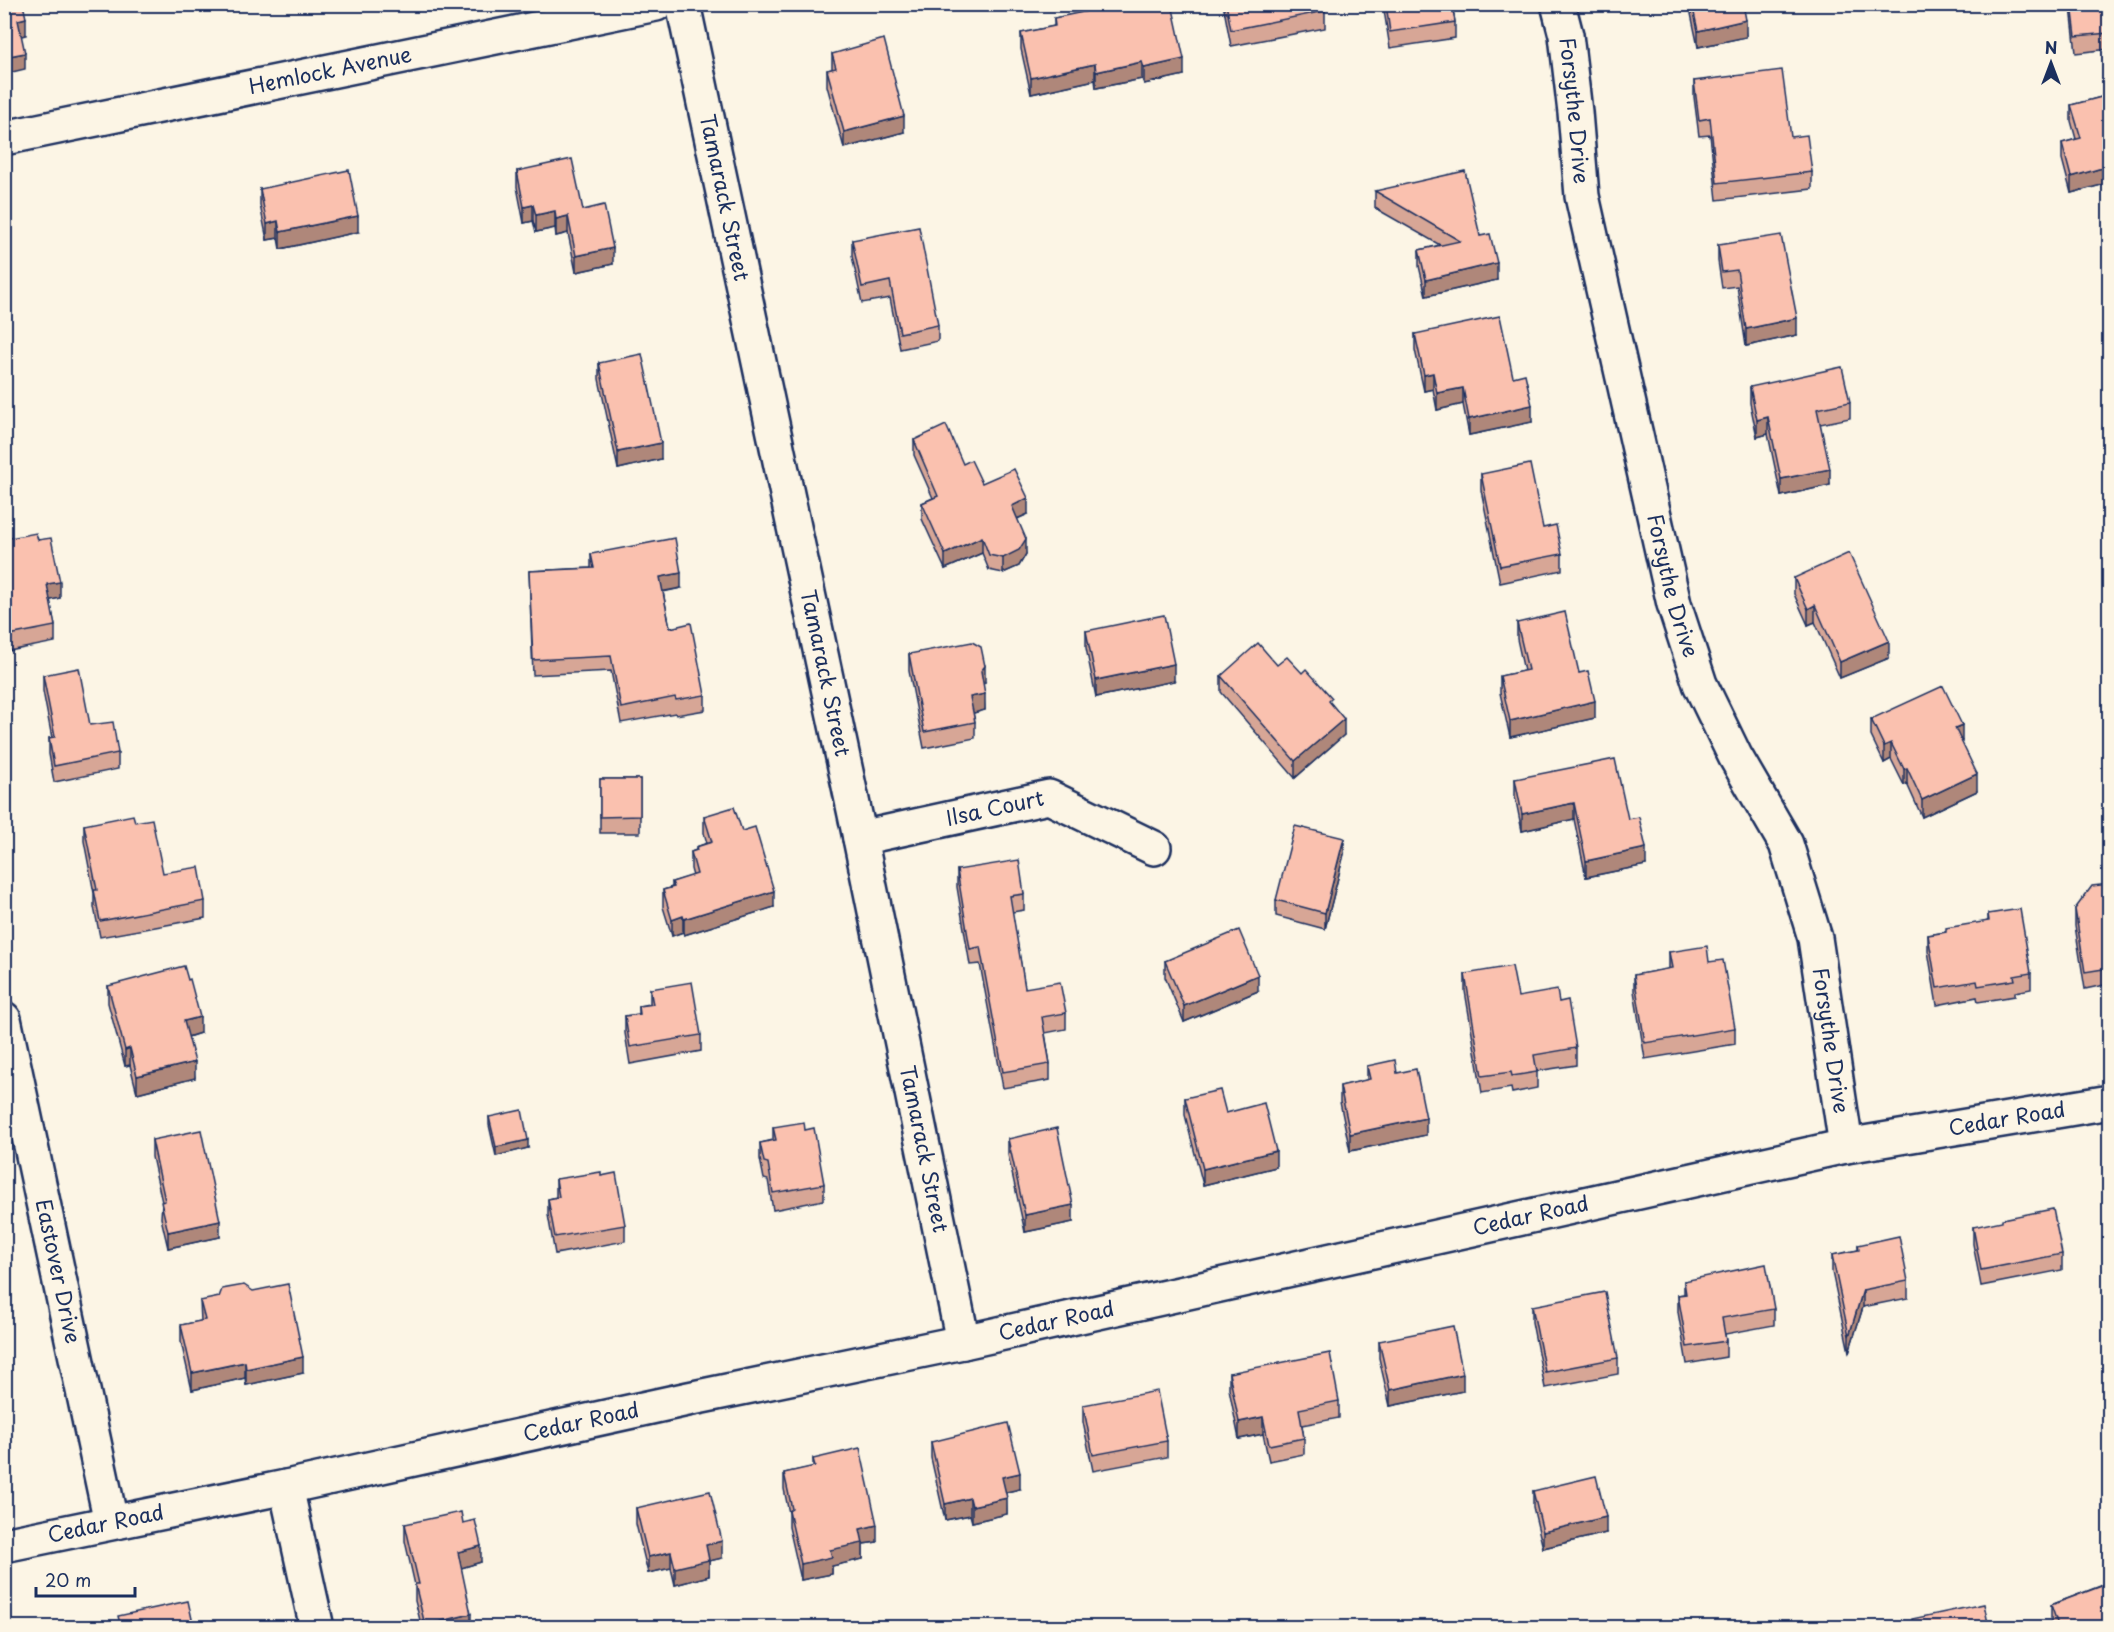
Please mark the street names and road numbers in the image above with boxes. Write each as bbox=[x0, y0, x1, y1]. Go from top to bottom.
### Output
street label: Forsythe Drive bbox=[1552, 35, 1599, 185]
street label: Hemlock Avenue bbox=[245, 37, 414, 101]
street label: Tamarack Street bbox=[693, 111, 759, 284]
street label: Forsythe Drive bbox=[1640, 511, 1708, 661]
street label: Tamarack Street bbox=[794, 586, 860, 759]
street label: Ilsa Court bbox=[942, 781, 1047, 833]
street label: Forsythe Drive bbox=[1806, 965, 1859, 1115]
street label: Tamarack Street bbox=[893, 1062, 958, 1235]
street label: Cedar Road bbox=[1946, 1092, 2067, 1143]
street label: Cedar Road bbox=[1469, 1186, 1592, 1242]
street label: Eastover Drive bbox=[29, 1196, 91, 1346]
street label: Cedar Road bbox=[995, 1291, 1117, 1348]
street label: Cedar Road bbox=[520, 1392, 642, 1449]
street label: Cedar Road bbox=[44, 1495, 166, 1550]

